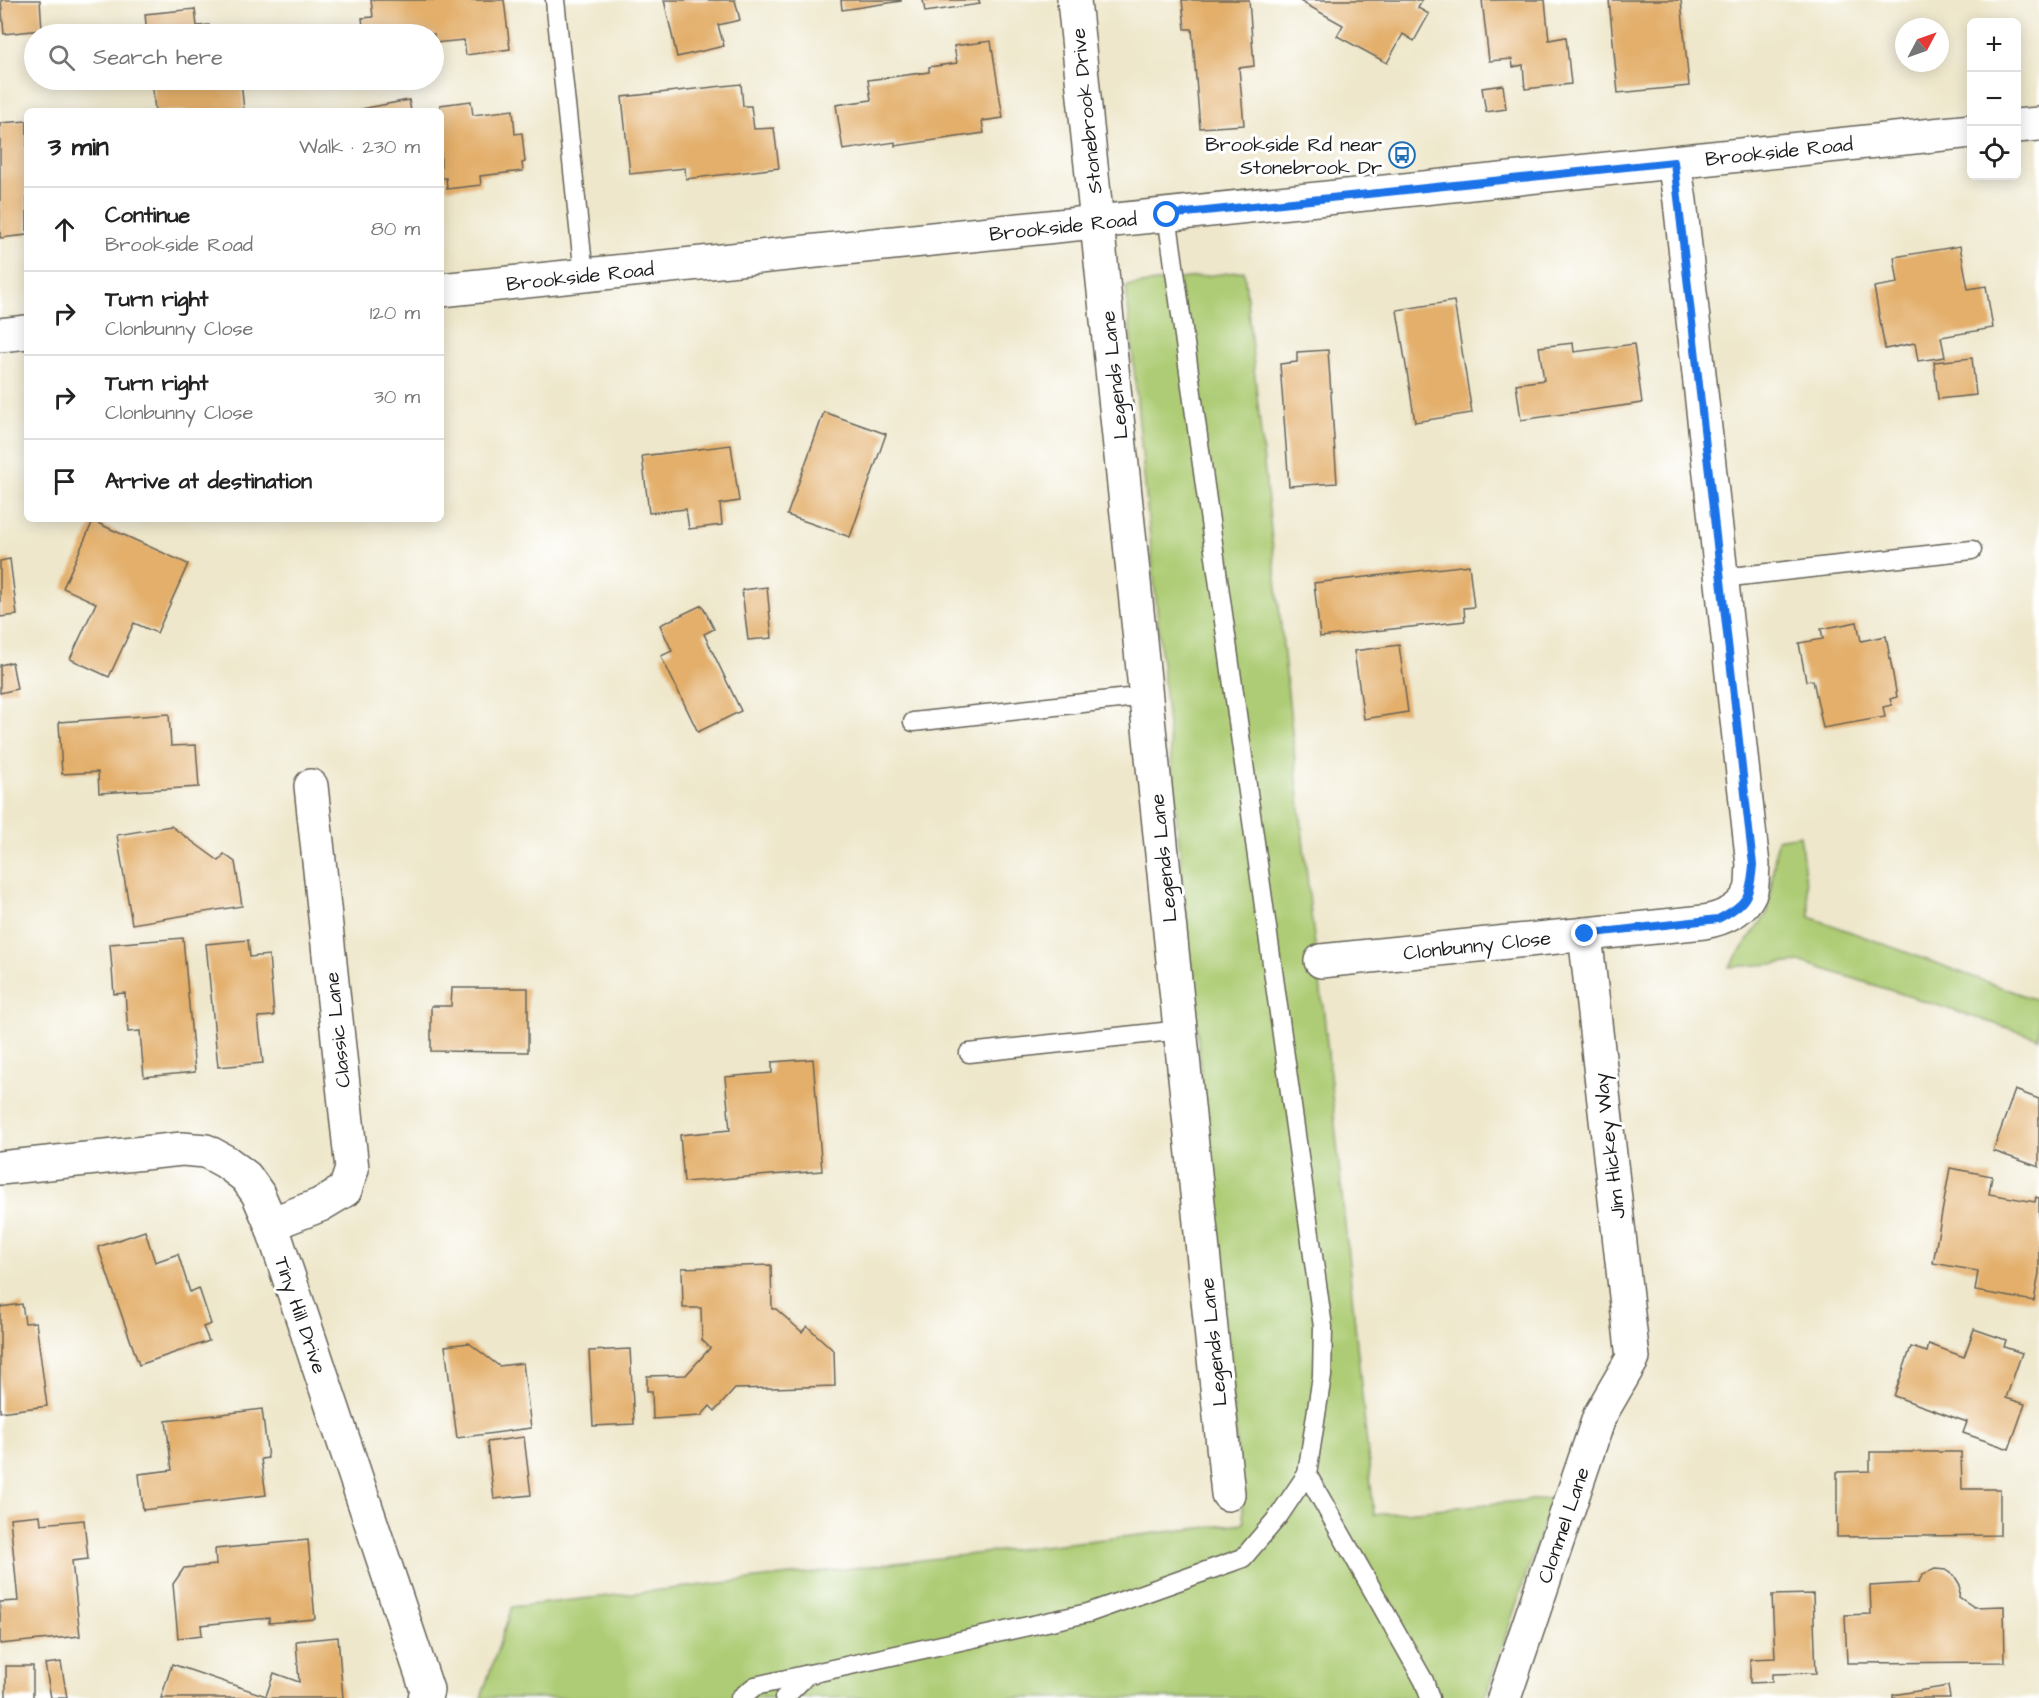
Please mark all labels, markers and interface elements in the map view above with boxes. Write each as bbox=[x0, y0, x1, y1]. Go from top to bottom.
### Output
north arrow bbox=[1895, 18, 1949, 72]
map controls bbox=[1967, 18, 2021, 180]
button: + bbox=[1967, 18, 2021, 72]
search box bbox=[24, 24, 444, 90]
street label: Stonebrook Drive bbox=[1064, 27, 1110, 195]
icon: search bbox=[45, 41, 78, 74]
text: Search here bbox=[93, 42, 223, 73]
button: − bbox=[1967, 72, 2021, 126]
button: locate bbox=[1967, 126, 2021, 180]
text: 3 min bbox=[48, 129, 109, 165]
street label: Brookside Road bbox=[1704, 130, 1854, 174]
place label: Brookside Rd near Stonebrook Dr bbox=[1205, 131, 1382, 182]
text: Walk · 230 m bbox=[299, 133, 420, 161]
bus stop icon: Brookside Rd near Stonebrook Dr bbox=[1387, 140, 1417, 170]
text: Continue bbox=[105, 200, 190, 231]
route start bbox=[1153, 201, 1179, 227]
street label: Brookside Road bbox=[988, 205, 1138, 249]
icon: ahead bbox=[48, 213, 81, 246]
text: 80 m bbox=[371, 215, 420, 243]
text: Brookside Road bbox=[105, 231, 253, 259]
street label: Brookside Road bbox=[505, 255, 655, 299]
text: Turn right bbox=[105, 284, 208, 315]
icon: right bbox=[48, 297, 81, 330]
text: 120 m bbox=[370, 299, 420, 327]
street label: Legends Lane bbox=[1094, 309, 1137, 440]
text: Clonbunny Close bbox=[105, 315, 253, 343]
text: Turn right bbox=[105, 368, 208, 399]
icon: right bbox=[48, 381, 81, 414]
text: 30 m bbox=[374, 383, 420, 411]
text: Clonbunny Close bbox=[105, 399, 253, 427]
icon: arrive bbox=[48, 465, 81, 498]
text: Arrive at destination bbox=[105, 466, 312, 497]
street label: Legends Lane bbox=[1143, 792, 1186, 923]
route end bbox=[1571, 920, 1597, 946]
street label: Clonbunny Close bbox=[1402, 924, 1553, 969]
street label: Classic Lane bbox=[318, 971, 358, 1089]
street label: Jim Hickey Way bbox=[1587, 1071, 1634, 1221]
street label: Tiny Hill Drive bbox=[266, 1253, 333, 1378]
street label: Legends Lane bbox=[1193, 1276, 1236, 1407]
street label: Clonmel Lane bbox=[1531, 1463, 1597, 1587]

